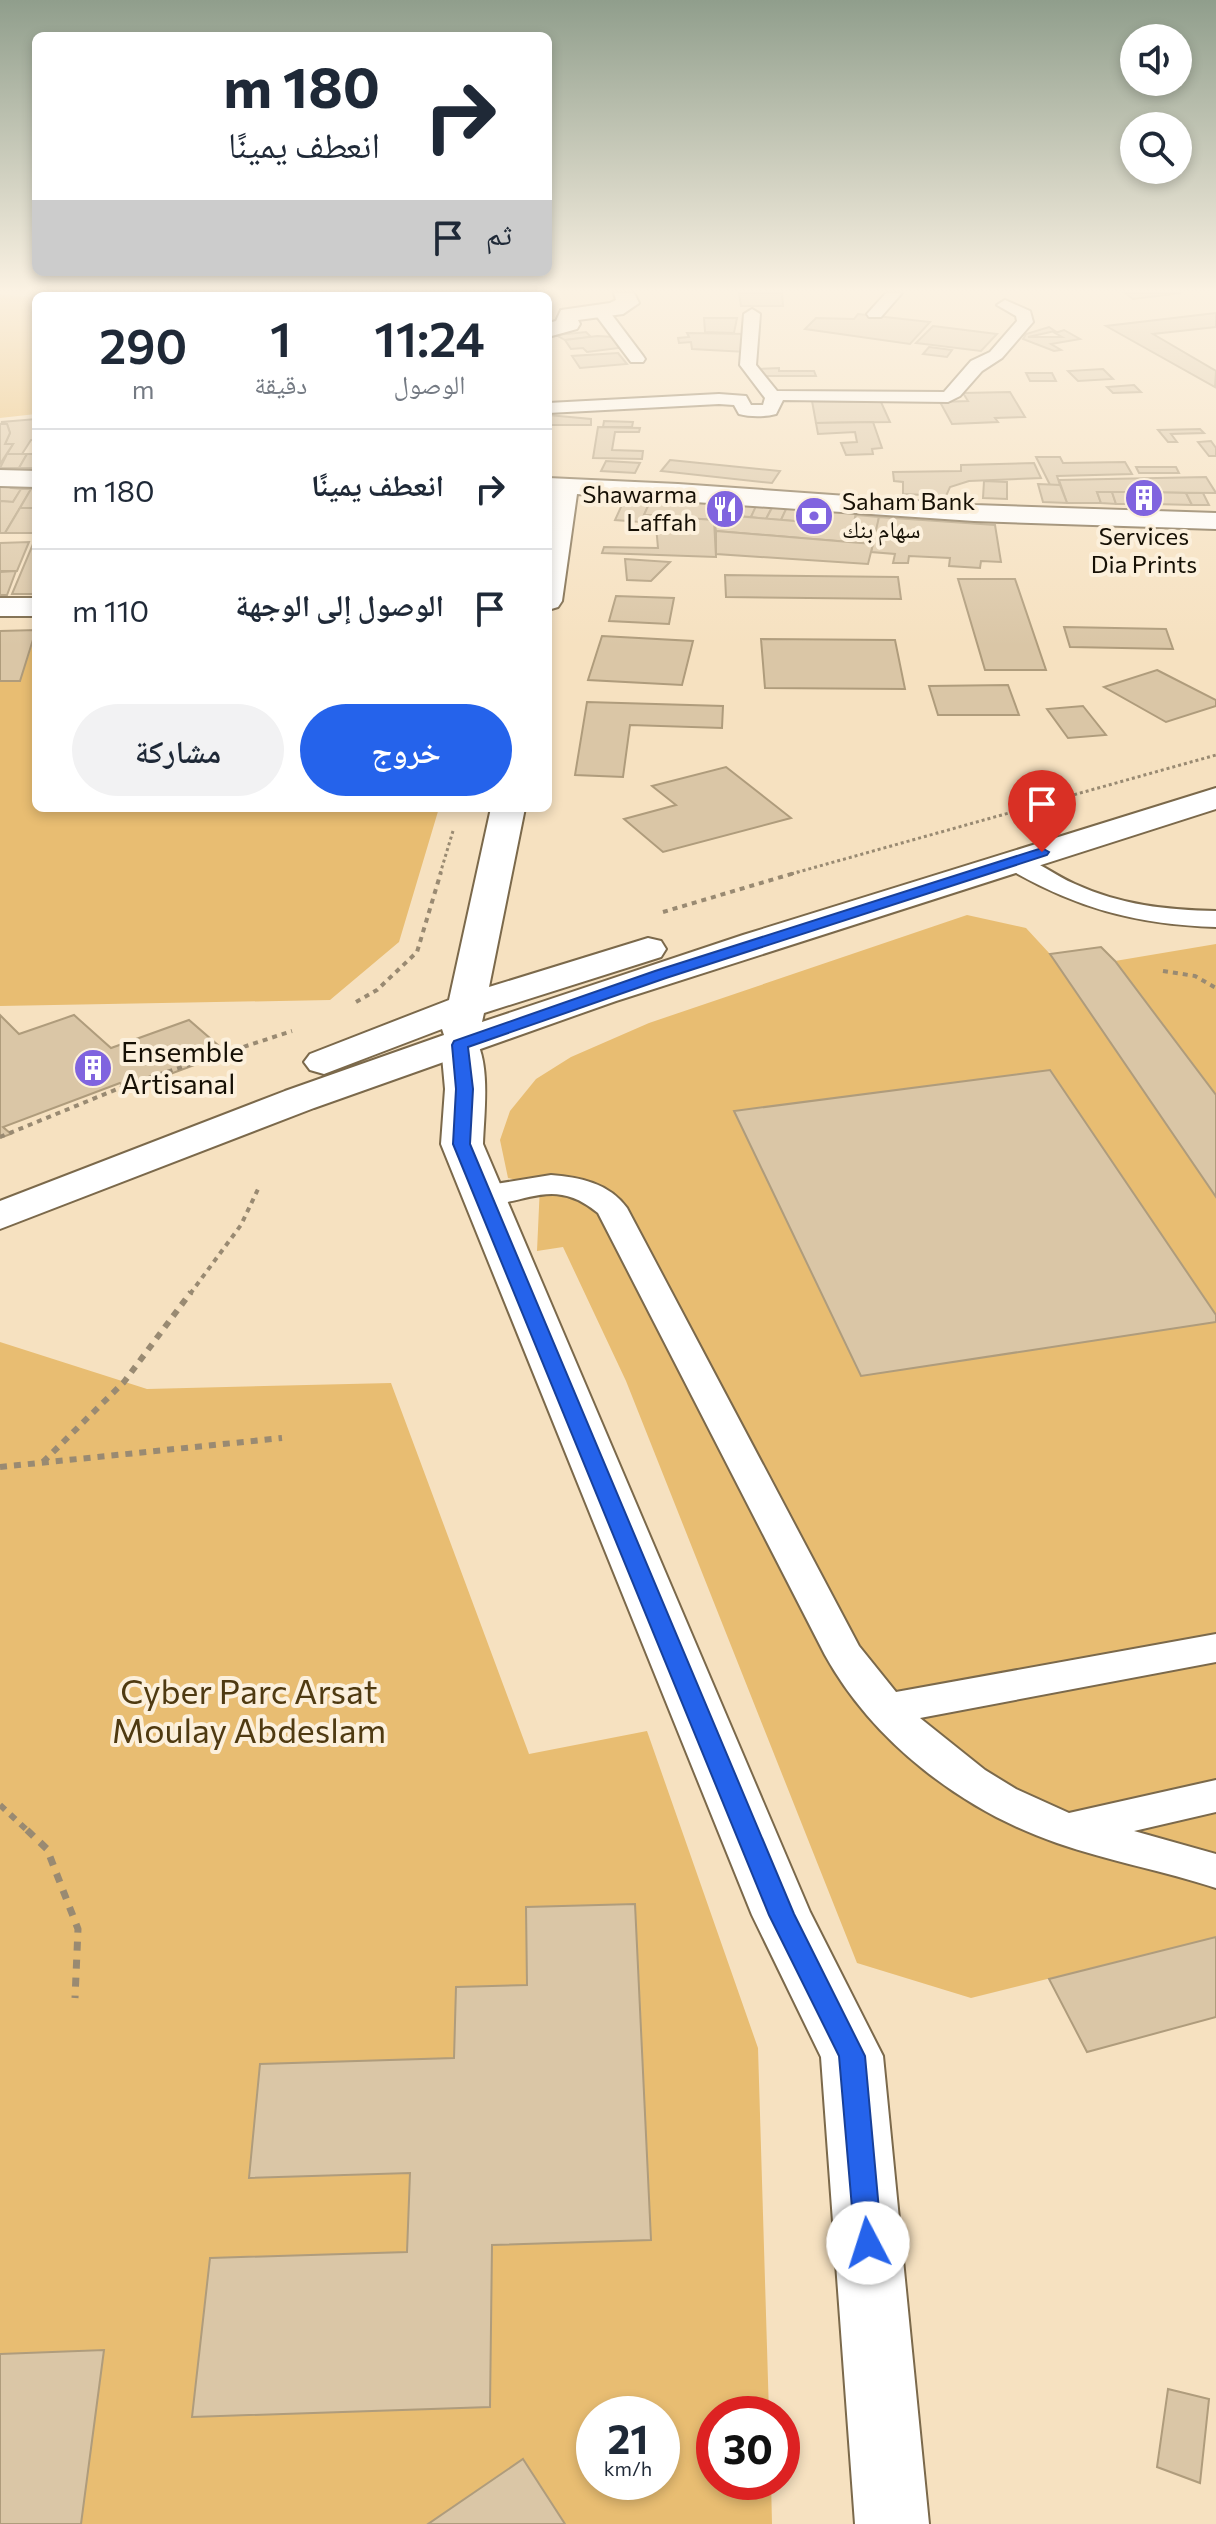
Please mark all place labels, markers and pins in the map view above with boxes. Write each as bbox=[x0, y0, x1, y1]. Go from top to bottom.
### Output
building icon: Services Dia Prints bbox=[1123, 477, 1165, 519]
place label: Shawarma Laffah bbox=[582, 479, 697, 536]
place label: Saham Bank سهام بنك bbox=[842, 486, 975, 546]
restaurant icon: Shawarma Laffah bbox=[704, 488, 746, 530]
bank icon: Saham Bank سهام بنك bbox=[793, 495, 835, 537]
place label: Services Dia Prints bbox=[1091, 521, 1197, 578]
pin bbox=[1008, 770, 1076, 852]
place label: Ensemble Artisanal bbox=[121, 1034, 244, 1100]
building icon: Ensemble Artisanal bbox=[72, 1047, 114, 1089]

